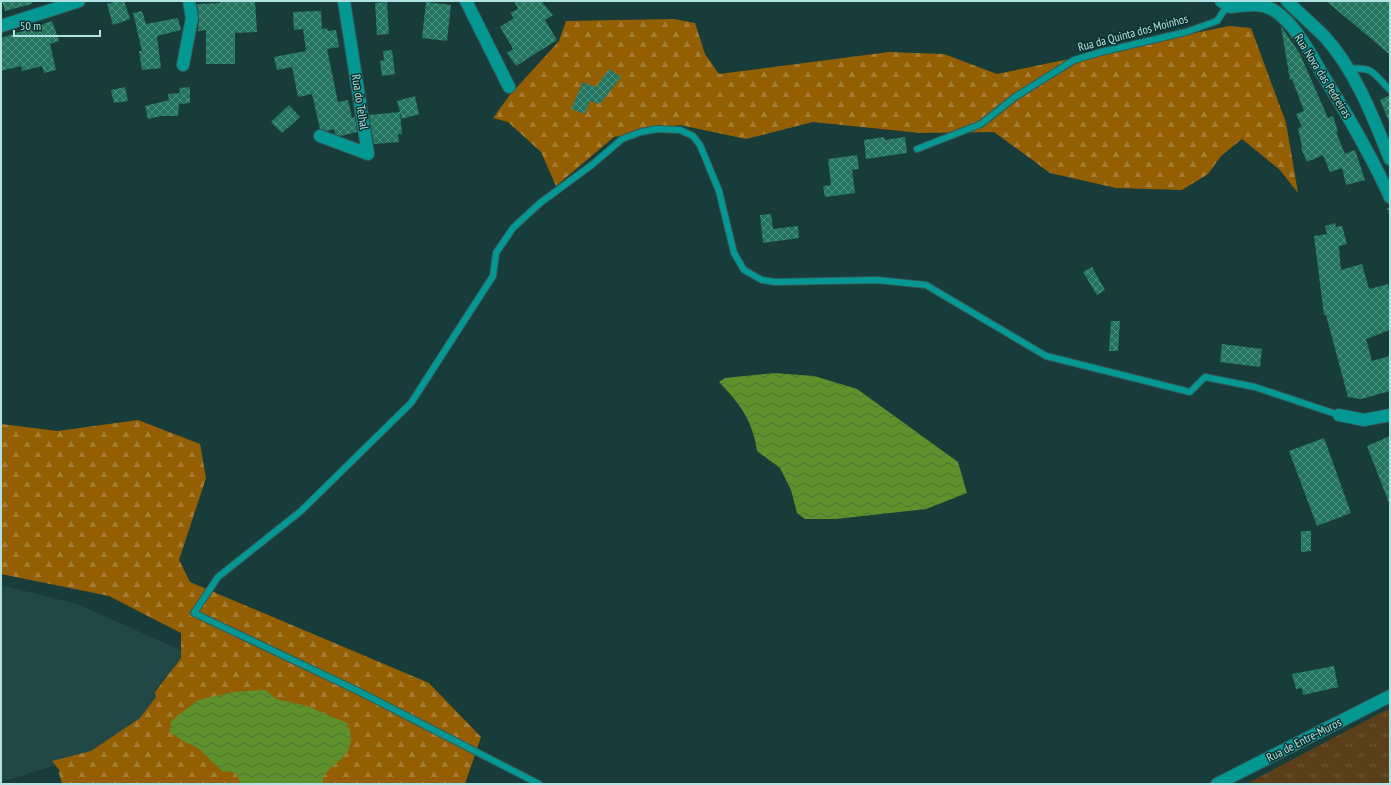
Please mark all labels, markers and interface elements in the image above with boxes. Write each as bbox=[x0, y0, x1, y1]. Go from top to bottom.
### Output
street label: Rua da Quinta dos Moinhos bbox=[1076, 11, 1190, 54]
scale bar bbox=[14, 12, 100, 38]
text: 50 m bbox=[20, 18, 41, 33]
street label: Rua Nova das Pedreiras bbox=[1291, 31, 1355, 121]
street label: Rua do Telhal bbox=[349, 73, 372, 131]
street label: Rua de Entre-Muros bbox=[1264, 714, 1344, 765]

